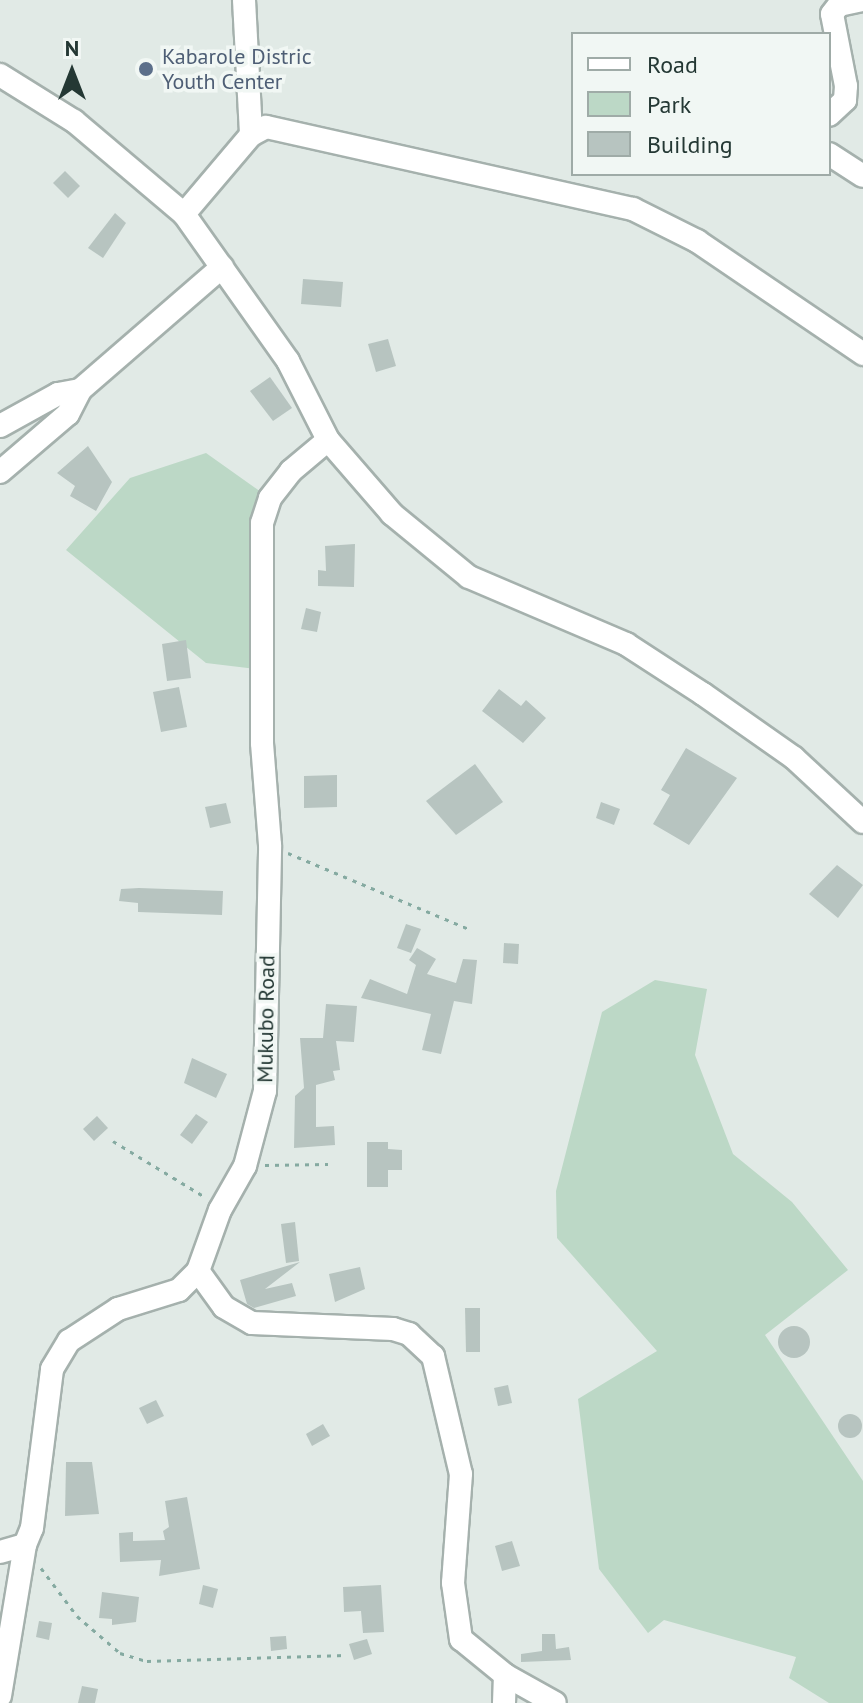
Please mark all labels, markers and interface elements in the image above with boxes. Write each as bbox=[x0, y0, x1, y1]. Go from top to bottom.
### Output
north arrow bbox=[32, 32, 112, 112]
legend bbox=[571, 32, 831, 176]
text: N bbox=[65, 34, 79, 62]
place label: Kabarole Distric Youth Center bbox=[162, 43, 312, 94]
text: Road bbox=[647, 49, 698, 80]
marker: Kabarole Distric Youth Center bbox=[137, 60, 155, 78]
text: Park bbox=[647, 89, 691, 120]
text: Building bbox=[647, 129, 733, 160]
street label: Mukubo Road bbox=[252, 955, 280, 1083]

